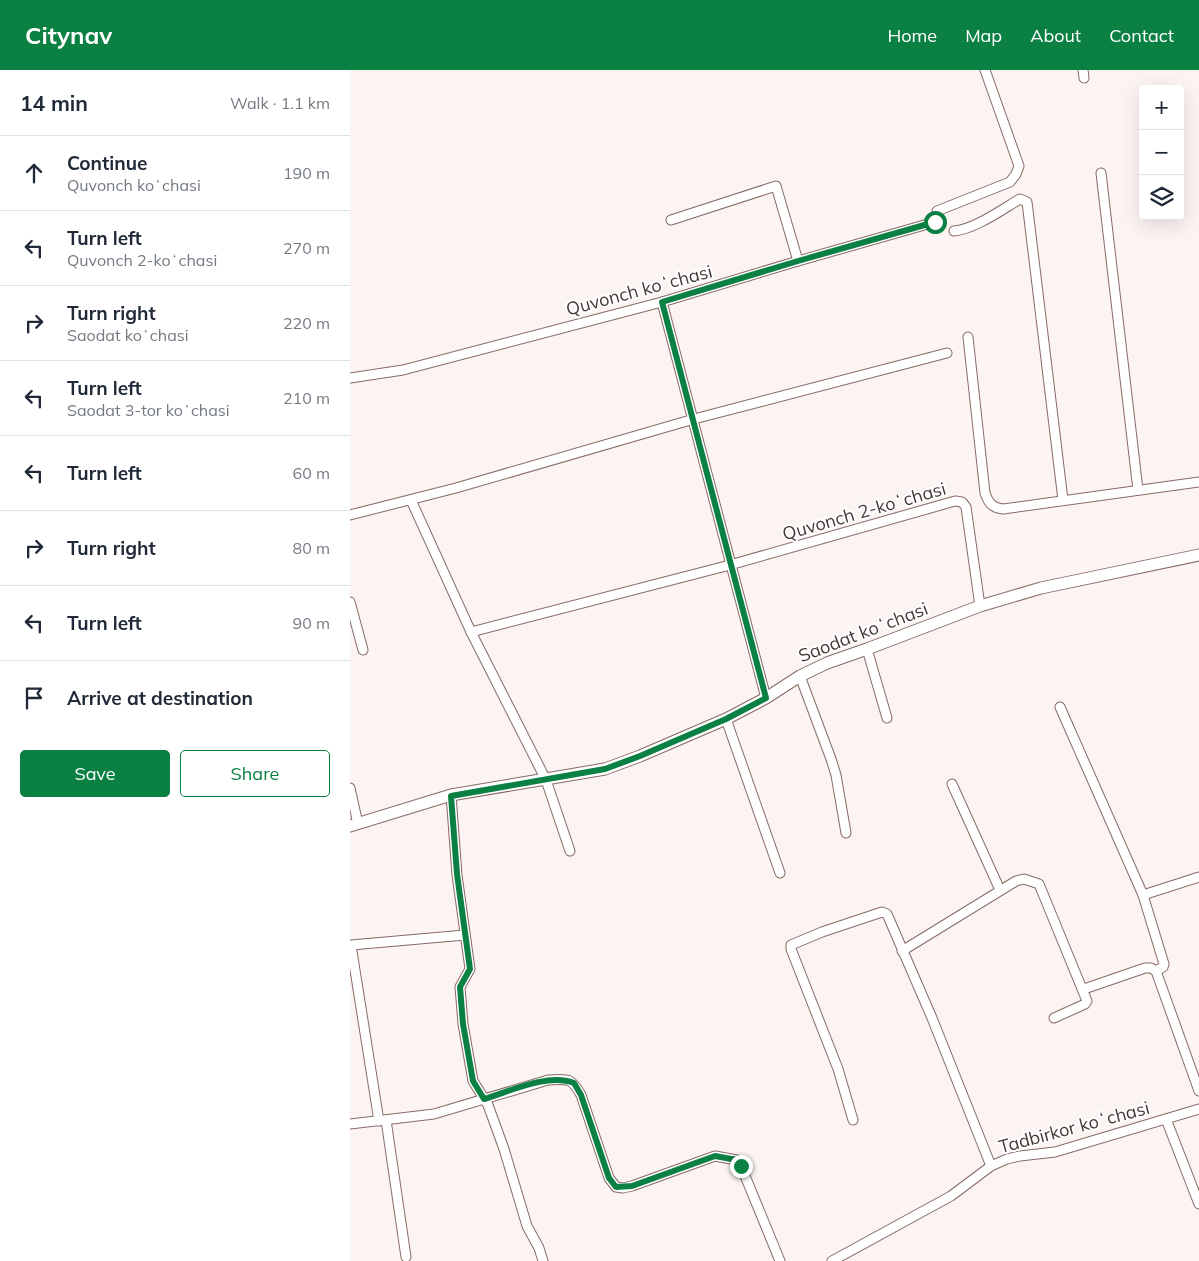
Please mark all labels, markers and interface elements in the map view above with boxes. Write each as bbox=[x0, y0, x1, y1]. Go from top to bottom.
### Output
text: Citynav bbox=[25, 20, 112, 50]
text: Home bbox=[887, 24, 937, 47]
text: Map bbox=[965, 24, 1002, 47]
text: About bbox=[1030, 24, 1081, 47]
text: Contact bbox=[1109, 24, 1174, 47]
map controls bbox=[1139, 85, 1184, 220]
button: + bbox=[1139, 85, 1184, 130]
text: 14 min bbox=[20, 90, 88, 116]
text: Walk · 1.1 km bbox=[230, 93, 330, 113]
button: − bbox=[1139, 130, 1184, 175]
text: Continue bbox=[67, 151, 147, 175]
icon: ahead bbox=[20, 159, 48, 187]
text: 190 m bbox=[283, 163, 330, 183]
text: Quvonch koʻchasi bbox=[67, 175, 201, 195]
button: layers bbox=[1139, 175, 1184, 220]
route start bbox=[924, 211, 947, 234]
text: Turn left bbox=[67, 226, 142, 250]
icon: left bbox=[20, 234, 48, 262]
text: 270 m bbox=[283, 238, 330, 258]
text: Quvonch 2-koʻchasi bbox=[67, 250, 217, 270]
street label: Quvonch koʻchasi bbox=[563, 259, 715, 321]
text: Turn right bbox=[67, 301, 156, 325]
icon: right bbox=[20, 309, 48, 337]
text: 220 m bbox=[283, 313, 330, 333]
text: Saodat koʻchasi bbox=[67, 325, 189, 345]
text: Turn left bbox=[67, 376, 142, 400]
icon: left bbox=[20, 384, 48, 412]
text: 210 m bbox=[283, 388, 330, 408]
text: Saodat 3-tor koʻchasi bbox=[67, 400, 230, 420]
icon: left bbox=[20, 459, 48, 487]
text: Turn left bbox=[67, 461, 142, 485]
text: 60 m bbox=[293, 463, 330, 483]
street label: Quvonch 2-koʻchasi bbox=[780, 477, 948, 545]
icon: right bbox=[20, 534, 48, 562]
text: Turn right bbox=[67, 536, 156, 560]
text: 80 m bbox=[293, 538, 330, 558]
street label: Saodat koʻchasi bbox=[795, 597, 931, 667]
icon: left bbox=[20, 609, 48, 637]
text: Turn left bbox=[67, 611, 142, 635]
text: 90 m bbox=[293, 613, 330, 633]
icon: arrive bbox=[20, 684, 48, 712]
text: Arrive at destination bbox=[67, 686, 253, 710]
button: Save bbox=[20, 750, 170, 797]
button: Share bbox=[180, 750, 330, 797]
street label: Tadbirkor koʻchasi bbox=[996, 1096, 1152, 1158]
route end bbox=[730, 1155, 753, 1178]

